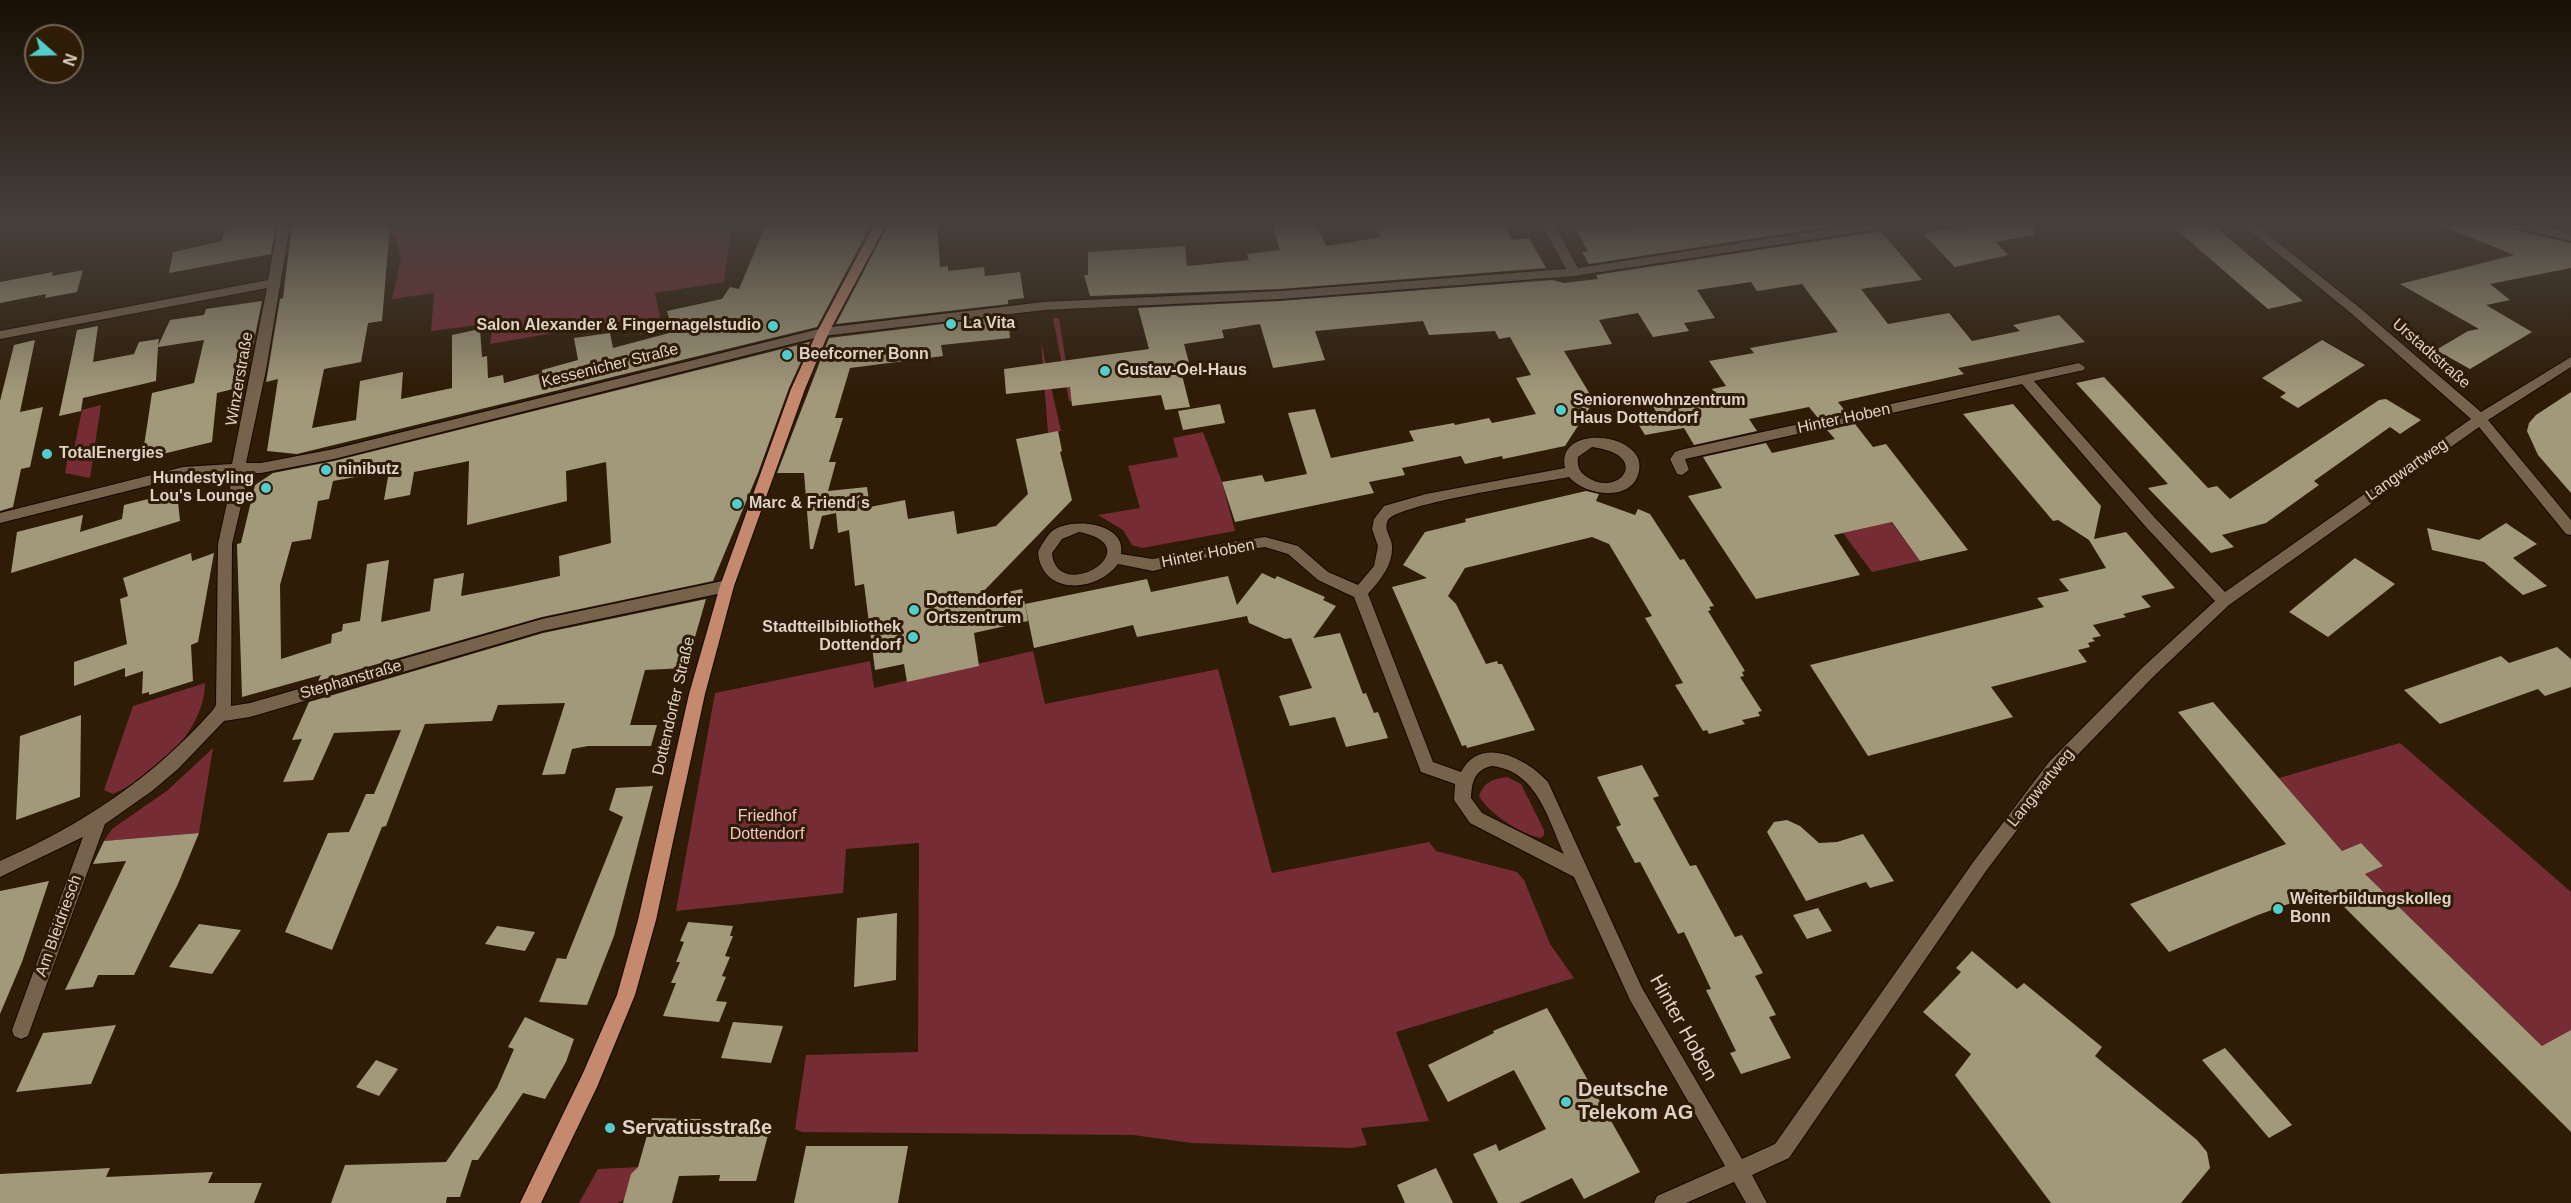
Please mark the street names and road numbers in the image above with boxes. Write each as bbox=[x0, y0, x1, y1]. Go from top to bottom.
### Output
street label: Urstadtstraße bbox=[2388, 315, 2474, 393]
street label: Winzerstraße bbox=[222, 330, 258, 428]
street label: Kessenicher Straße bbox=[540, 340, 680, 392]
street label: Hinter Hoben bbox=[1796, 400, 1892, 438]
street label: Langwartweg bbox=[2363, 435, 2451, 505]
street label: Hinter Hoben bbox=[1160, 536, 1256, 572]
street label: Dottendorfer Straße bbox=[649, 635, 699, 777]
street label: Stephanstraße bbox=[298, 656, 404, 704]
street label: Langwartweg bbox=[2004, 745, 2078, 831]
street label: Am Bleidriesch bbox=[32, 873, 86, 979]
street label: Hinter Hoben bbox=[1644, 971, 1722, 1085]

